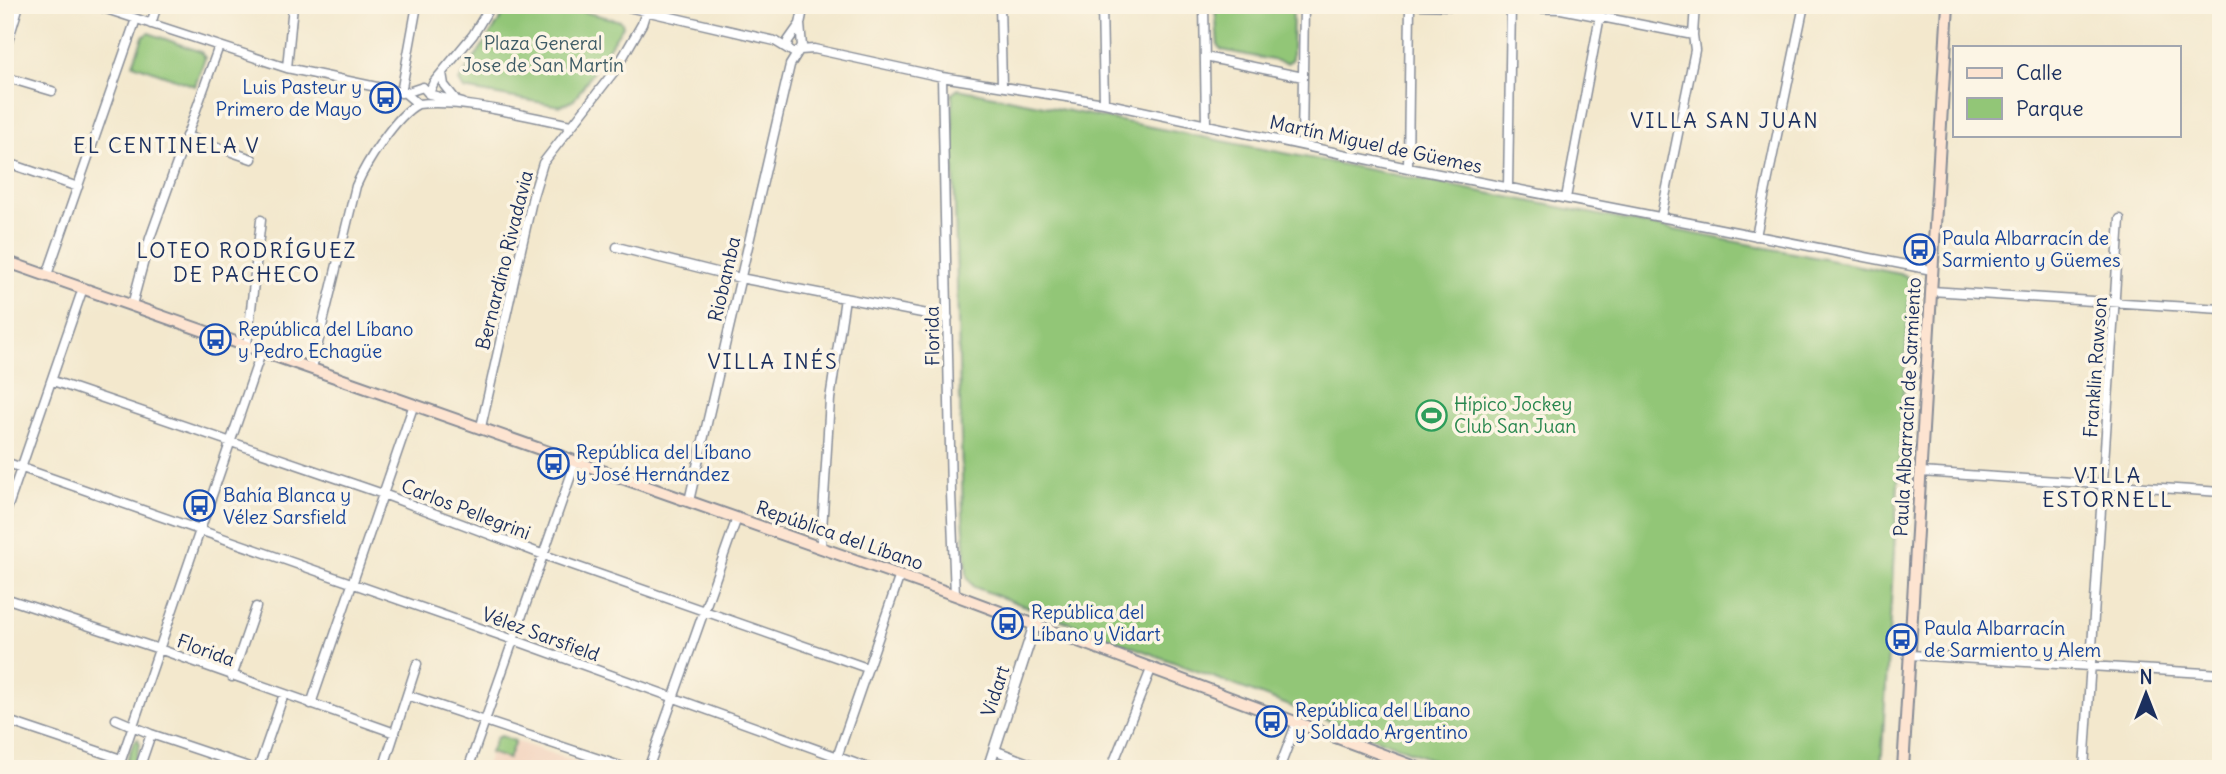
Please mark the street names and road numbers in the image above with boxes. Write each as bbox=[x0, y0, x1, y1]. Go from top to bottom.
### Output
street label: Martín Miguel de Güemes bbox=[1268, 110, 1484, 178]
street label: Bernardino Rivadavia bbox=[470, 168, 538, 352]
street label: Riobamba bbox=[703, 234, 745, 324]
street label: Paula Albarracín de Sarmiento bbox=[1888, 277, 1926, 537]
street label: Franklin Rawson bbox=[2078, 296, 2112, 438]
street label: Florida bbox=[919, 306, 945, 366]
street label: Carlos Pellegrini bbox=[398, 473, 534, 545]
street label: República del Líbano bbox=[753, 495, 927, 575]
street label: Vélez Sarsfield bbox=[479, 602, 603, 666]
street label: Florida bbox=[174, 629, 238, 672]
street label: Vidart bbox=[976, 662, 1014, 720]

